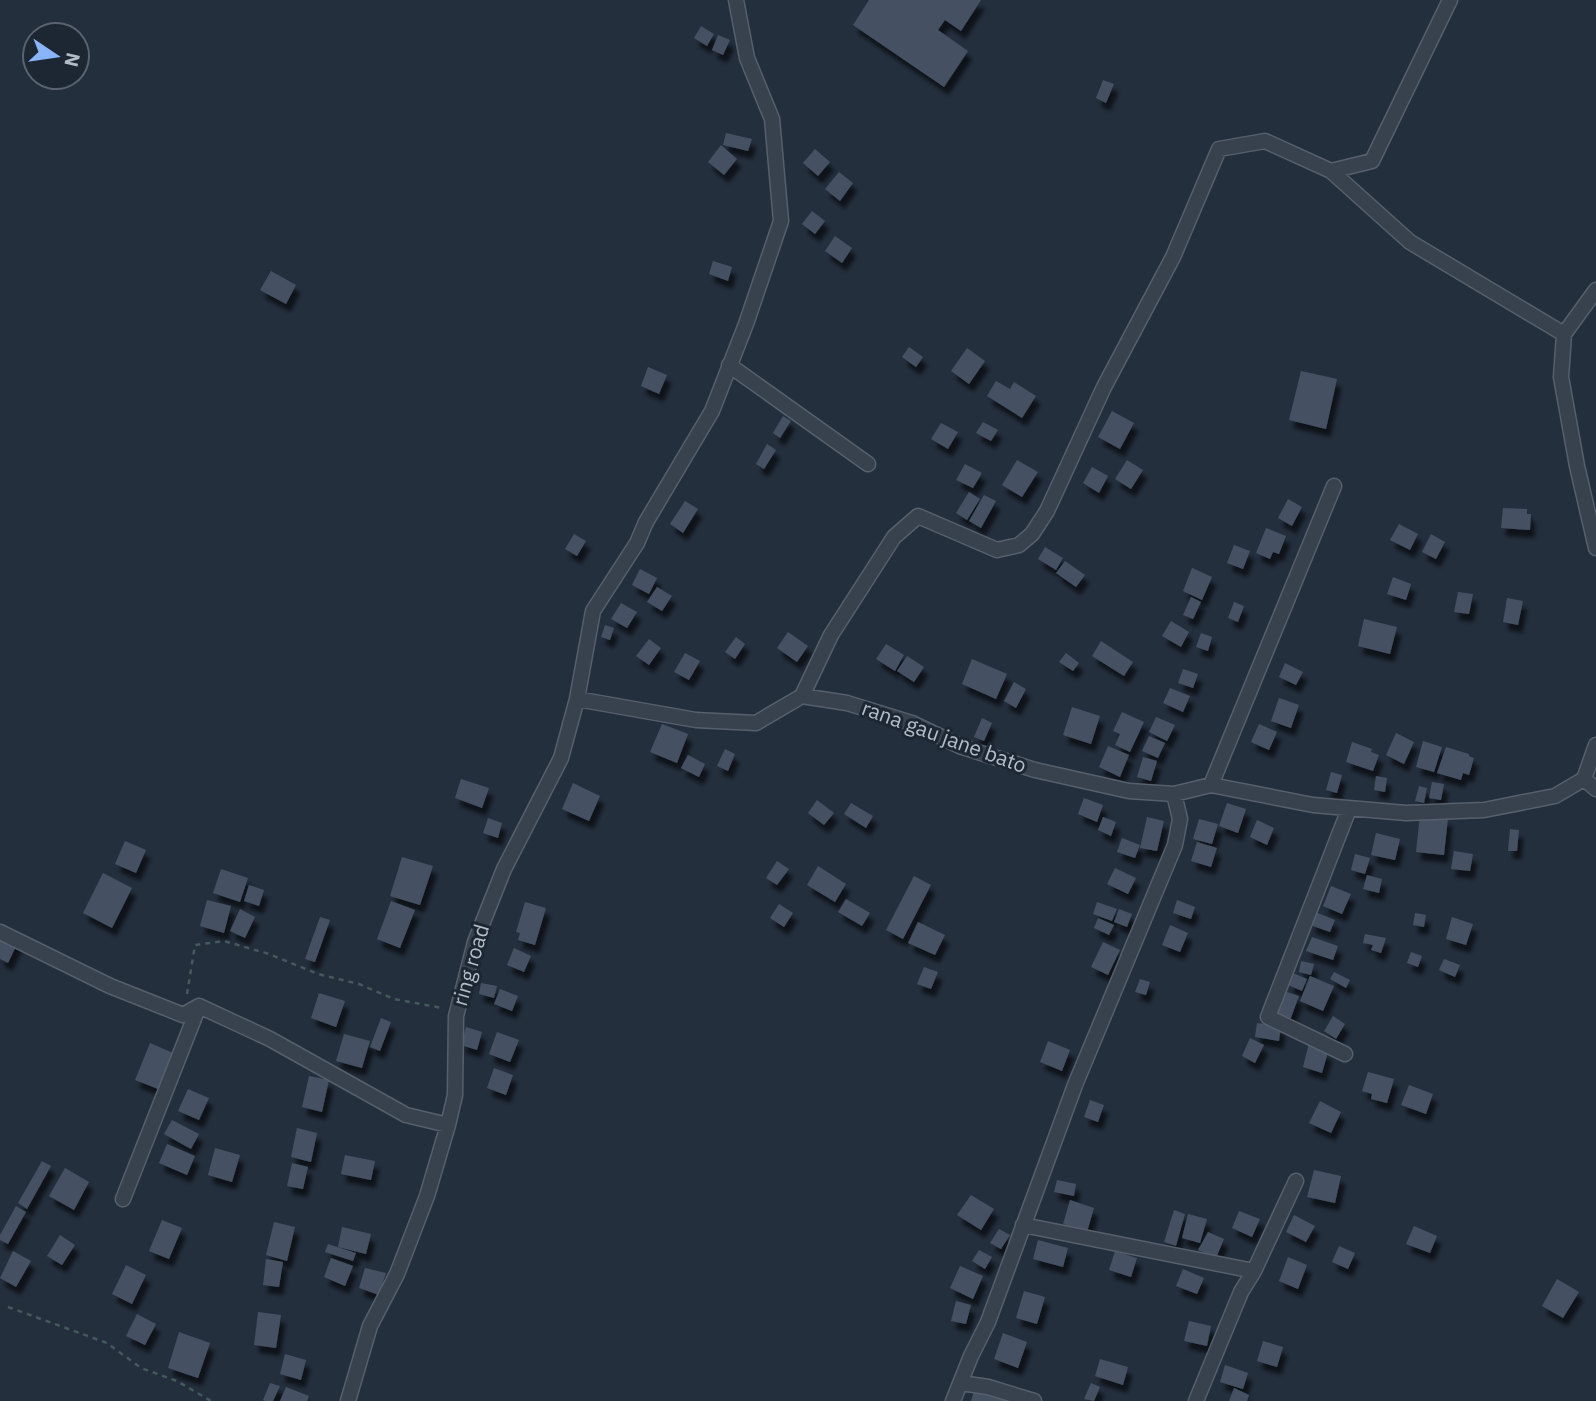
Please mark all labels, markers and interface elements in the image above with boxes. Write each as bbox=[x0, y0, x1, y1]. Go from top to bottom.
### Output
north arrow bbox=[21, 21, 91, 91]
text: N bbox=[59, 50, 86, 69]
street label: rana gau jane bato bbox=[858, 693, 1031, 779]
street label: ring road bbox=[445, 921, 495, 1009]

